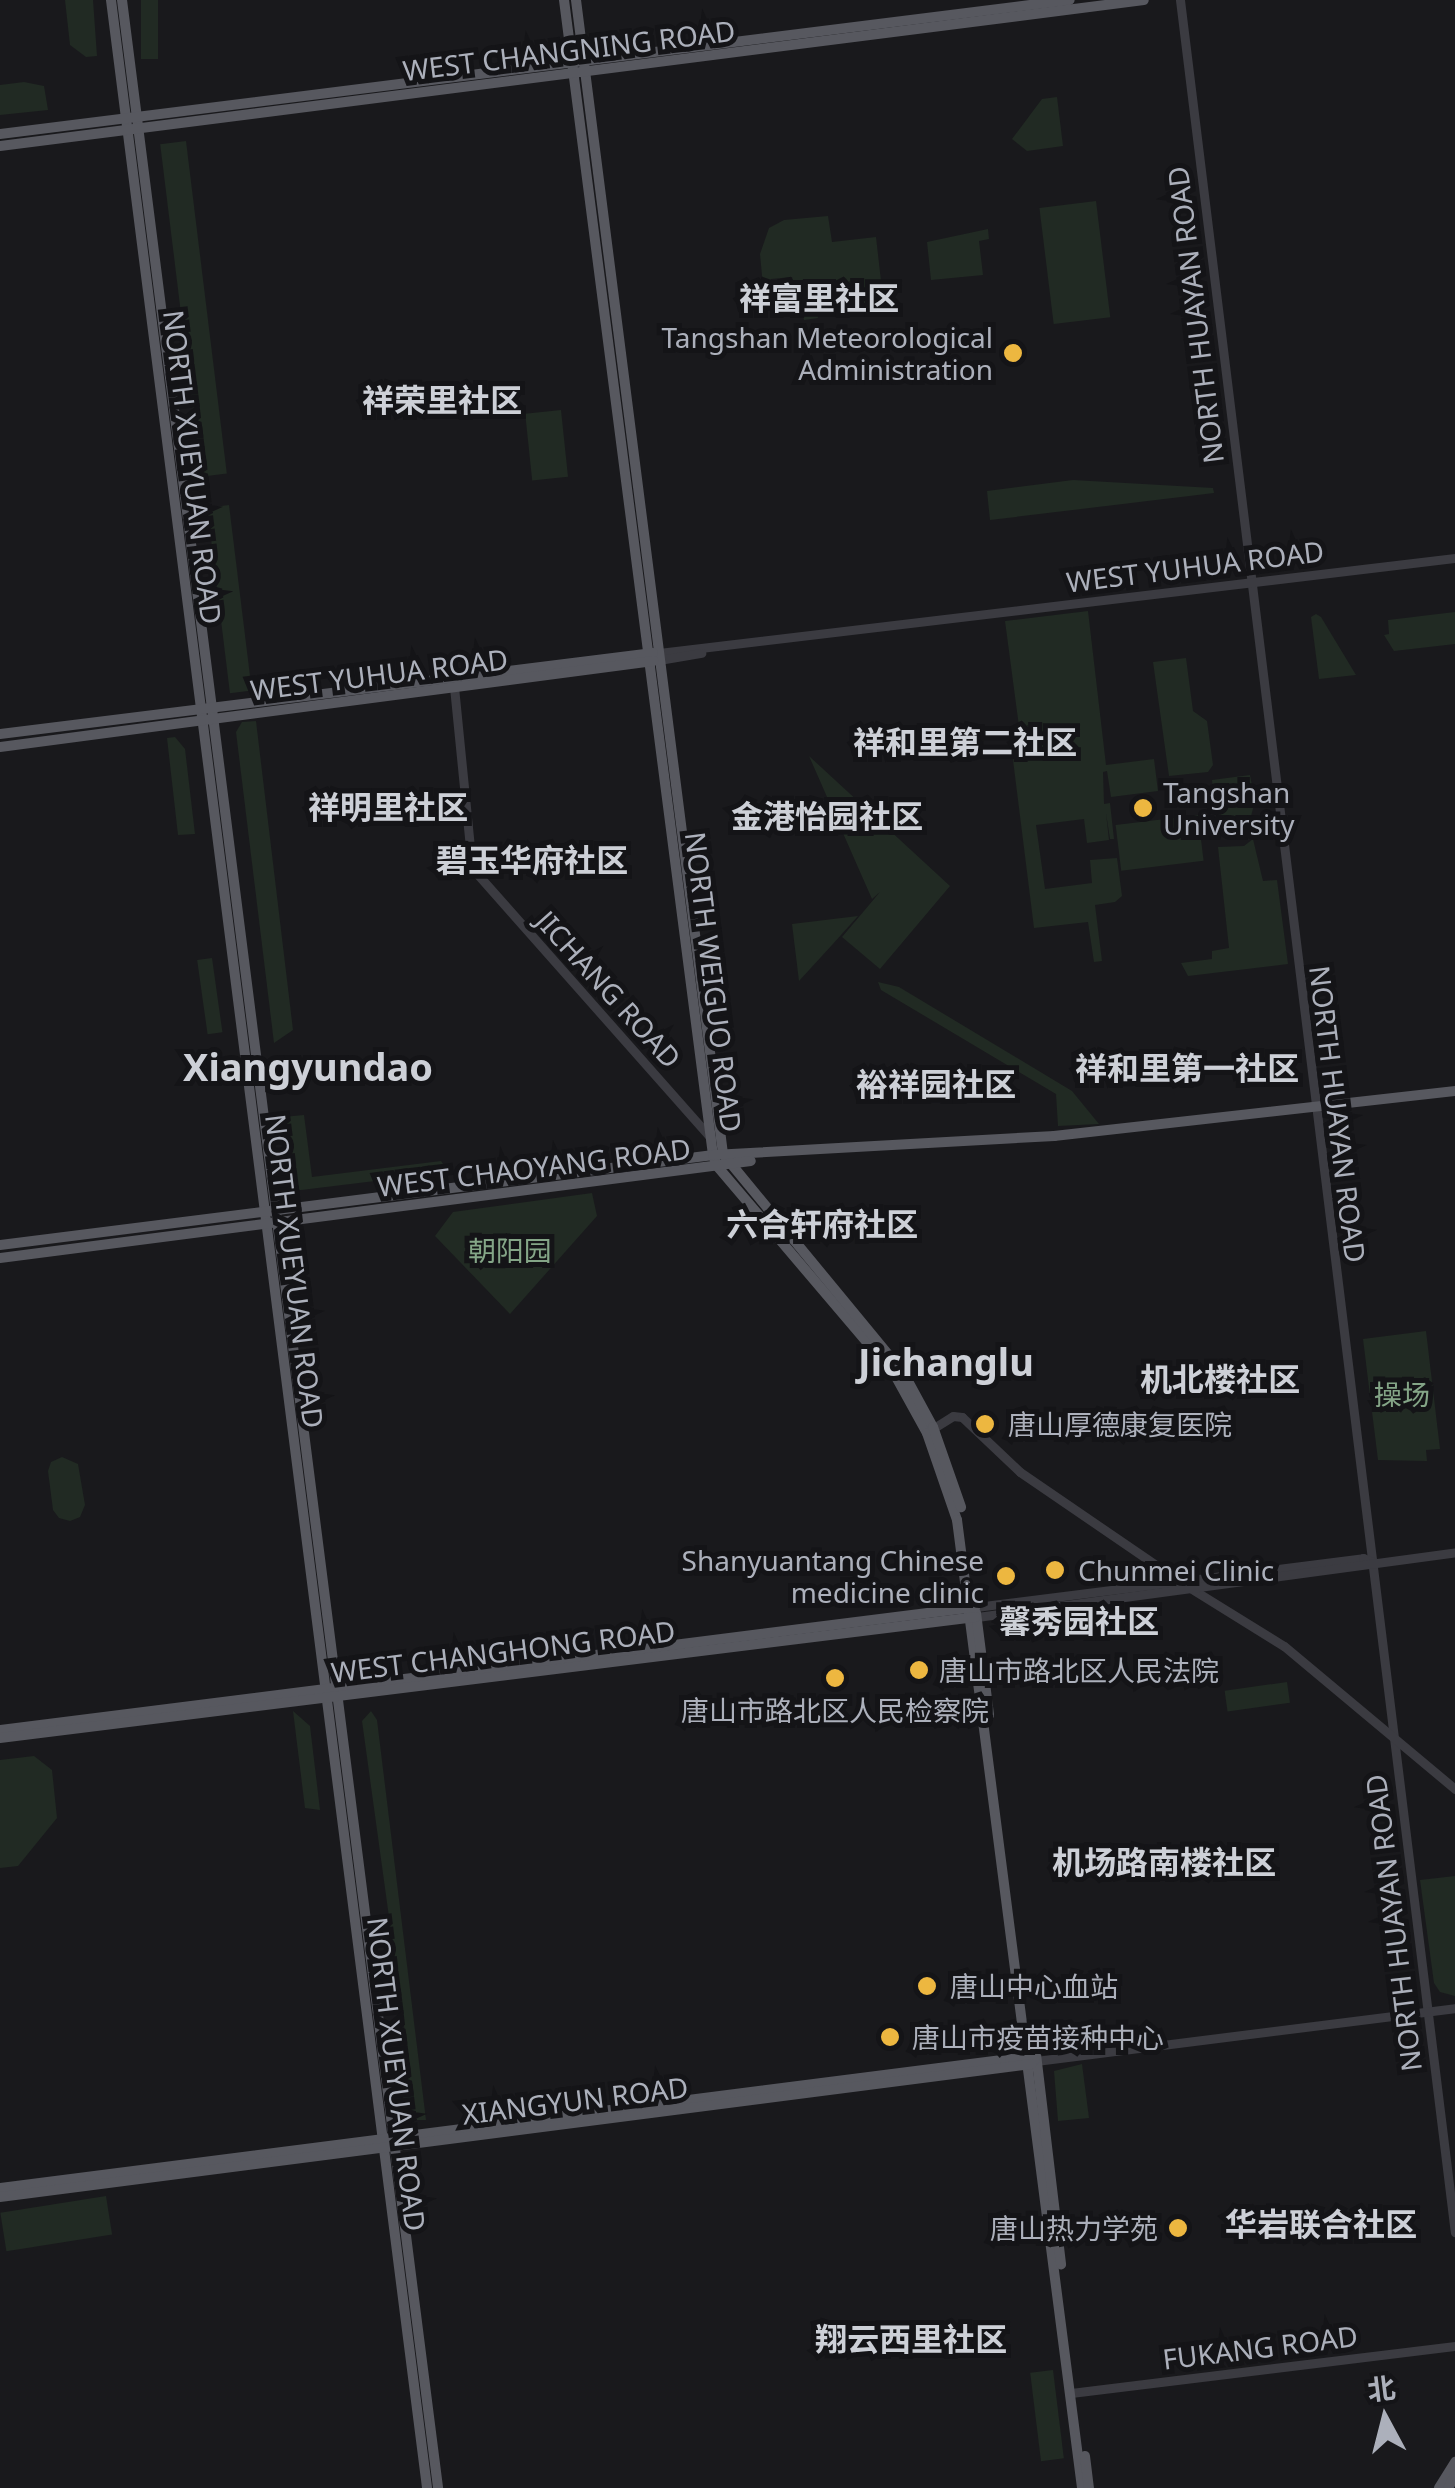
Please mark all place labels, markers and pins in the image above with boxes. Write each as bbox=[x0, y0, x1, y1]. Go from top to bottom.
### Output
place label: Tangshan Meteorological Administration bbox=[661, 320, 993, 386]
marker: Tangshan Meteorological Administration bbox=[1002, 342, 1024, 364]
place label: Tangshan University bbox=[1163, 775, 1295, 841]
marker: Tangshan University bbox=[1132, 797, 1154, 819]
place label: 唐山厚德康复医院 bbox=[1008, 1407, 1232, 1441]
marker: 唐山厚德康复医院 bbox=[972, 1411, 998, 1437]
place label: Shanyuantang Chinese medicine clinic bbox=[682, 1543, 984, 1609]
place label: Chunmei Clinic bbox=[1078, 1553, 1274, 1587]
marker: Chunmei Clinic bbox=[1042, 1557, 1068, 1583]
marker: Shanyuantang Chinese medicine clinic bbox=[993, 1563, 1019, 1589]
place label: 唐山市路北区人民法院 bbox=[939, 1653, 1219, 1687]
marker: 唐山市路北区人民法院 bbox=[908, 1659, 930, 1681]
marker: 唐山市路北区人民检察院 bbox=[824, 1667, 846, 1689]
place label: 唐山市路北区人民检察院 bbox=[681, 1693, 989, 1727]
place label: 唐山中心血站 bbox=[950, 1969, 1118, 2003]
marker: 唐山中心血站 bbox=[914, 1973, 940, 1999]
place label: 唐山市疫苗接种中心 bbox=[912, 2020, 1164, 2054]
marker: 唐山市疫苗接种中心 bbox=[877, 2024, 903, 2050]
place label: 唐山热力学苑 bbox=[990, 2211, 1158, 2245]
marker: 唐山热力学苑 bbox=[1167, 2217, 1189, 2239]

